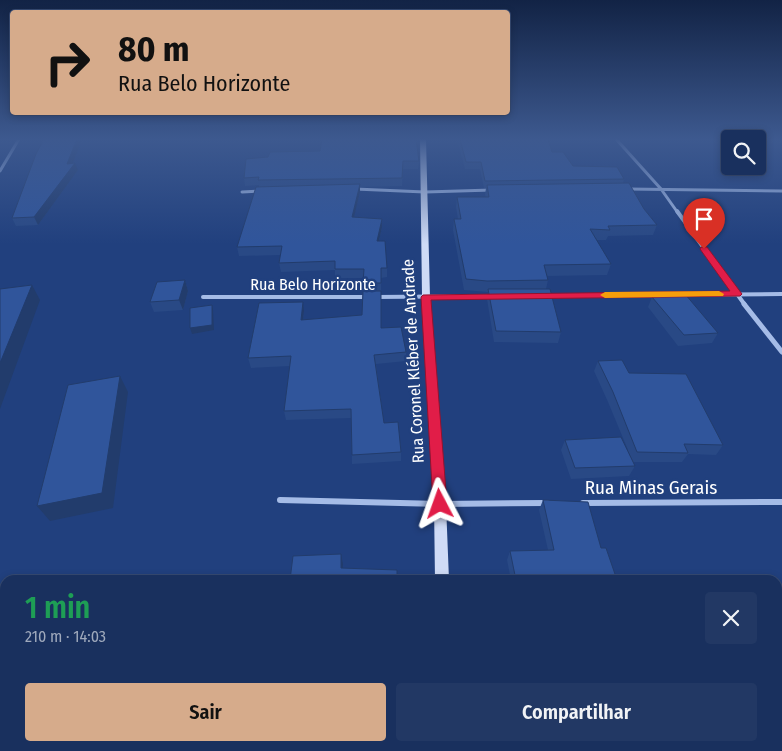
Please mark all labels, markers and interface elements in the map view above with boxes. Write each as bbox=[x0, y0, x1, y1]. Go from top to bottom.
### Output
text: 80 m bbox=[118, 28, 190, 70]
icon: right bbox=[35, 30, 100, 95]
text: Rua Belo Horizonte bbox=[118, 70, 290, 97]
map controls bbox=[721, 130, 766, 175]
button: search bbox=[721, 130, 766, 175]
pin bbox=[683, 198, 725, 249]
icon: arrive bbox=[690, 205, 718, 233]
street label: Rua Coronel Kléber de Andrade bbox=[398, 258, 428, 463]
street label: Rua Belo Horizonte bbox=[250, 275, 376, 294]
street label: Rua Minas Gerais bbox=[585, 476, 717, 499]
position arrow bbox=[413, 477, 465, 529]
text: 1 min bbox=[25, 590, 90, 626]
button: close bbox=[705, 592, 757, 644]
text: 210 m · 14:03 bbox=[25, 627, 106, 646]
button: Sair bbox=[25, 683, 386, 741]
button: Compartilhar bbox=[396, 683, 757, 741]

